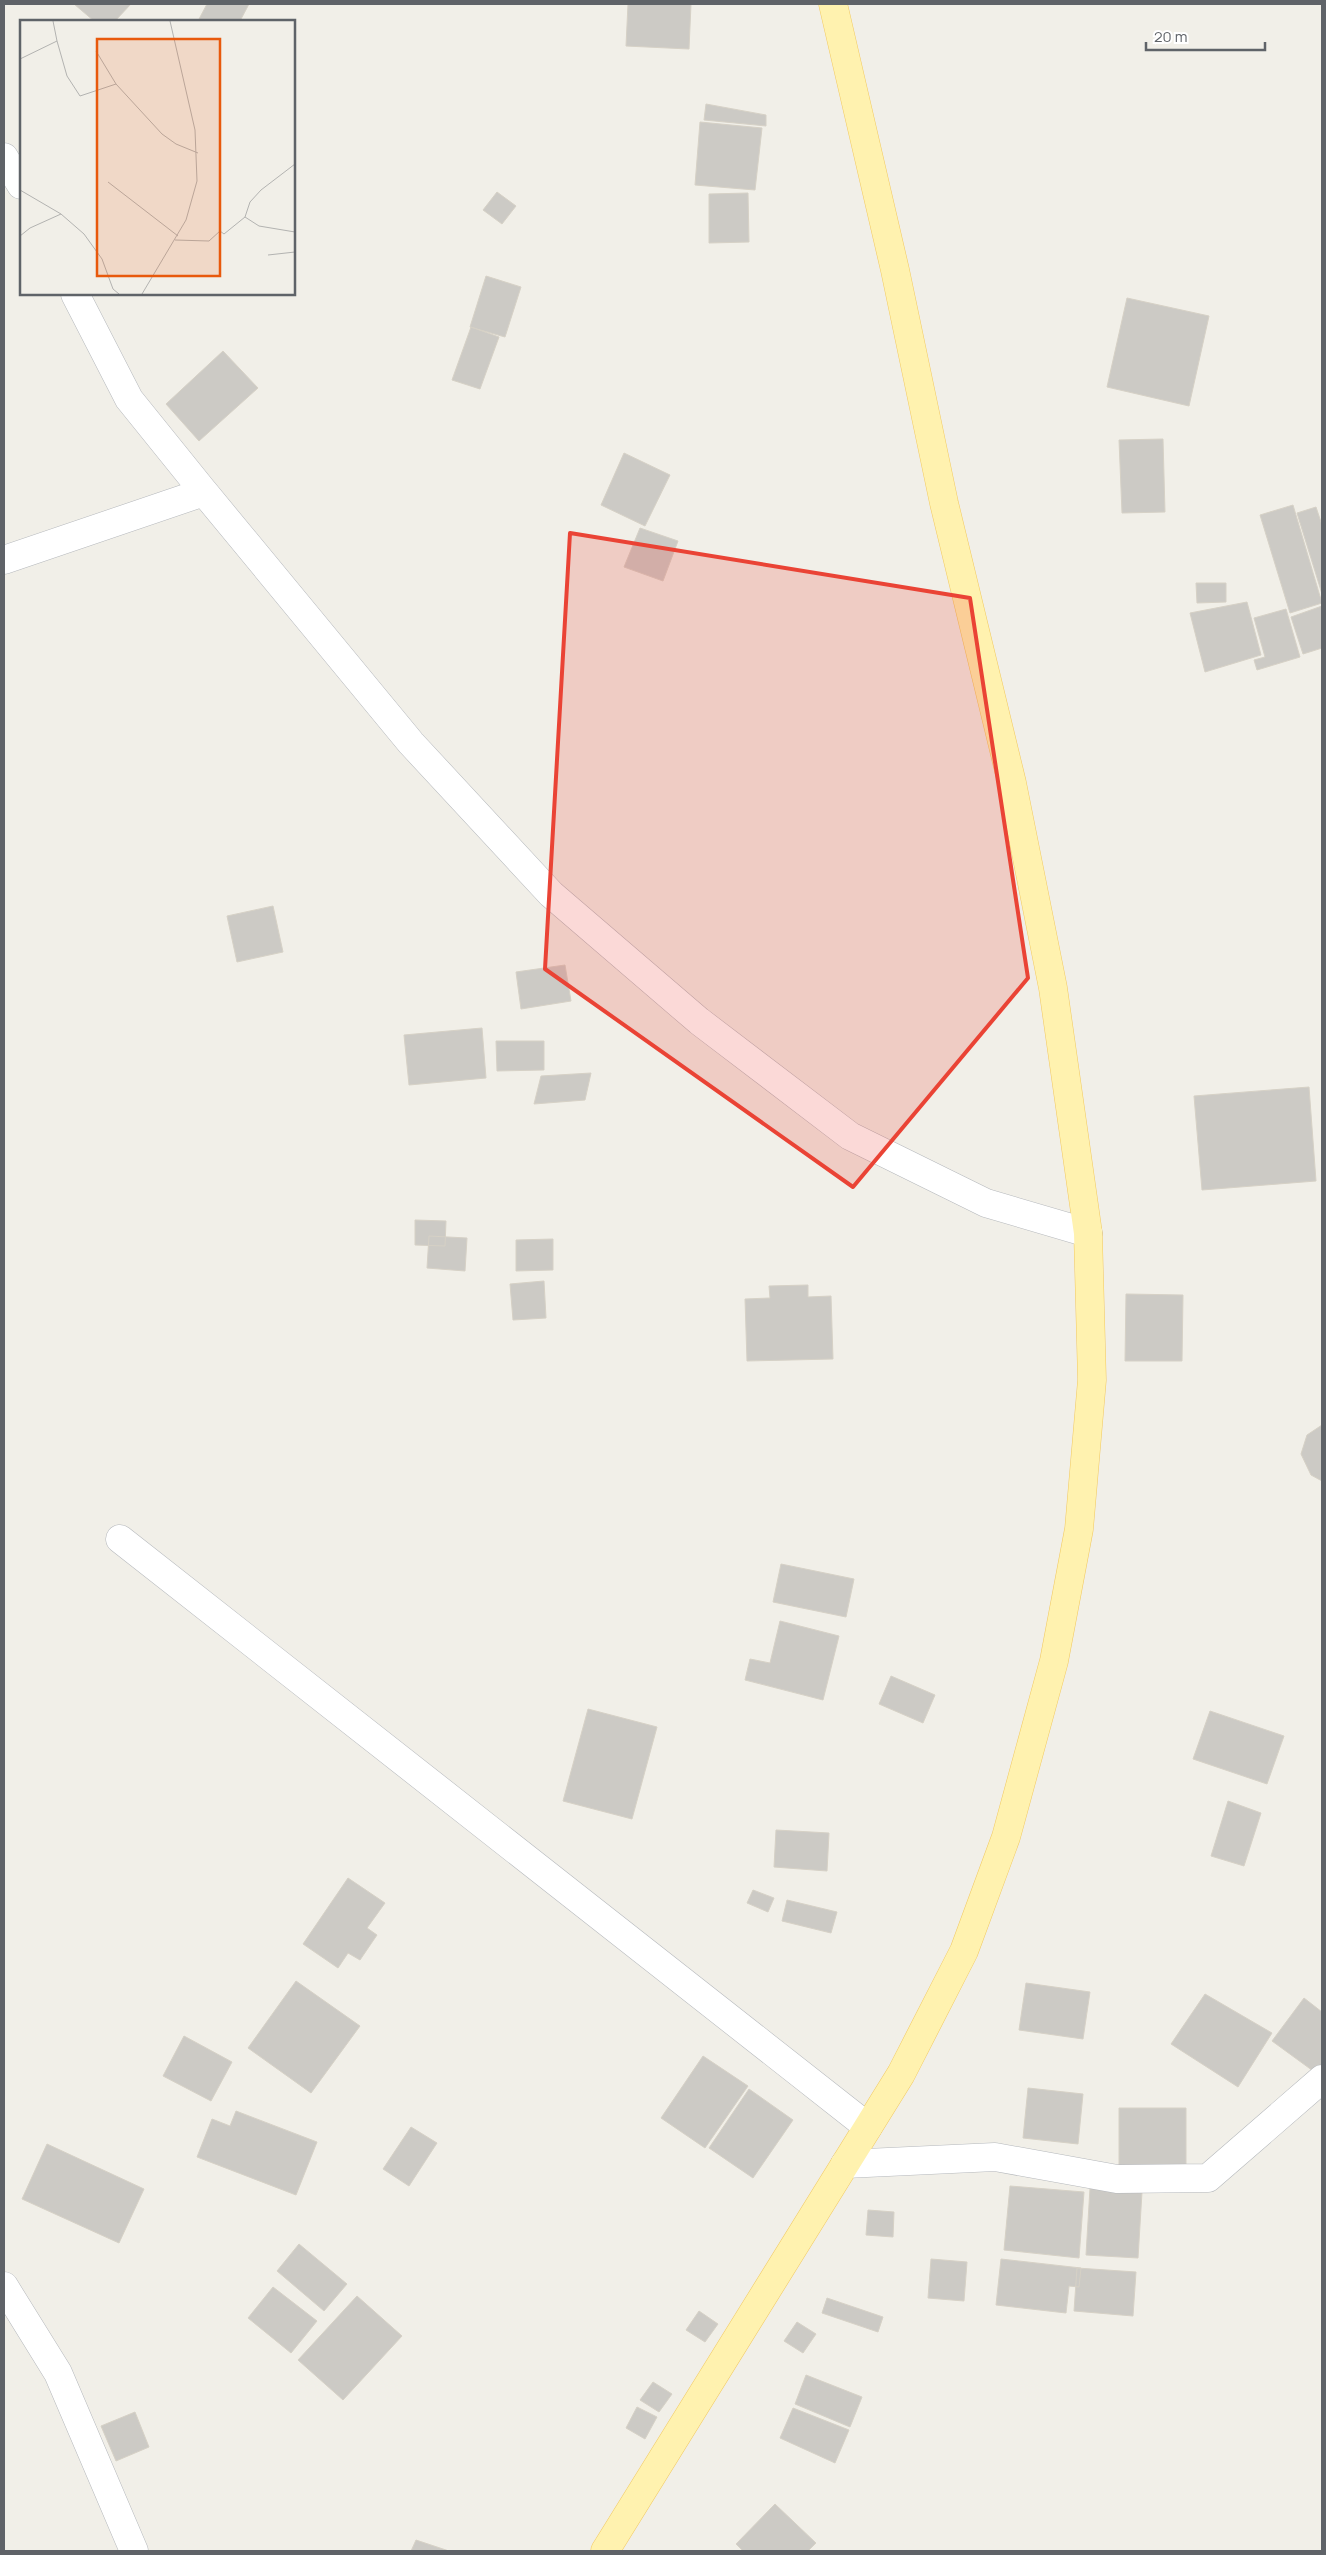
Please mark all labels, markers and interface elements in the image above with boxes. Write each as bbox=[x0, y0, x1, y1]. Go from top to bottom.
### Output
inset map bbox=[20, 20, 295, 295]
scale bar bbox=[1146, 20, 1265, 52]
text: 20 m bbox=[1154, 26, 1187, 47]

